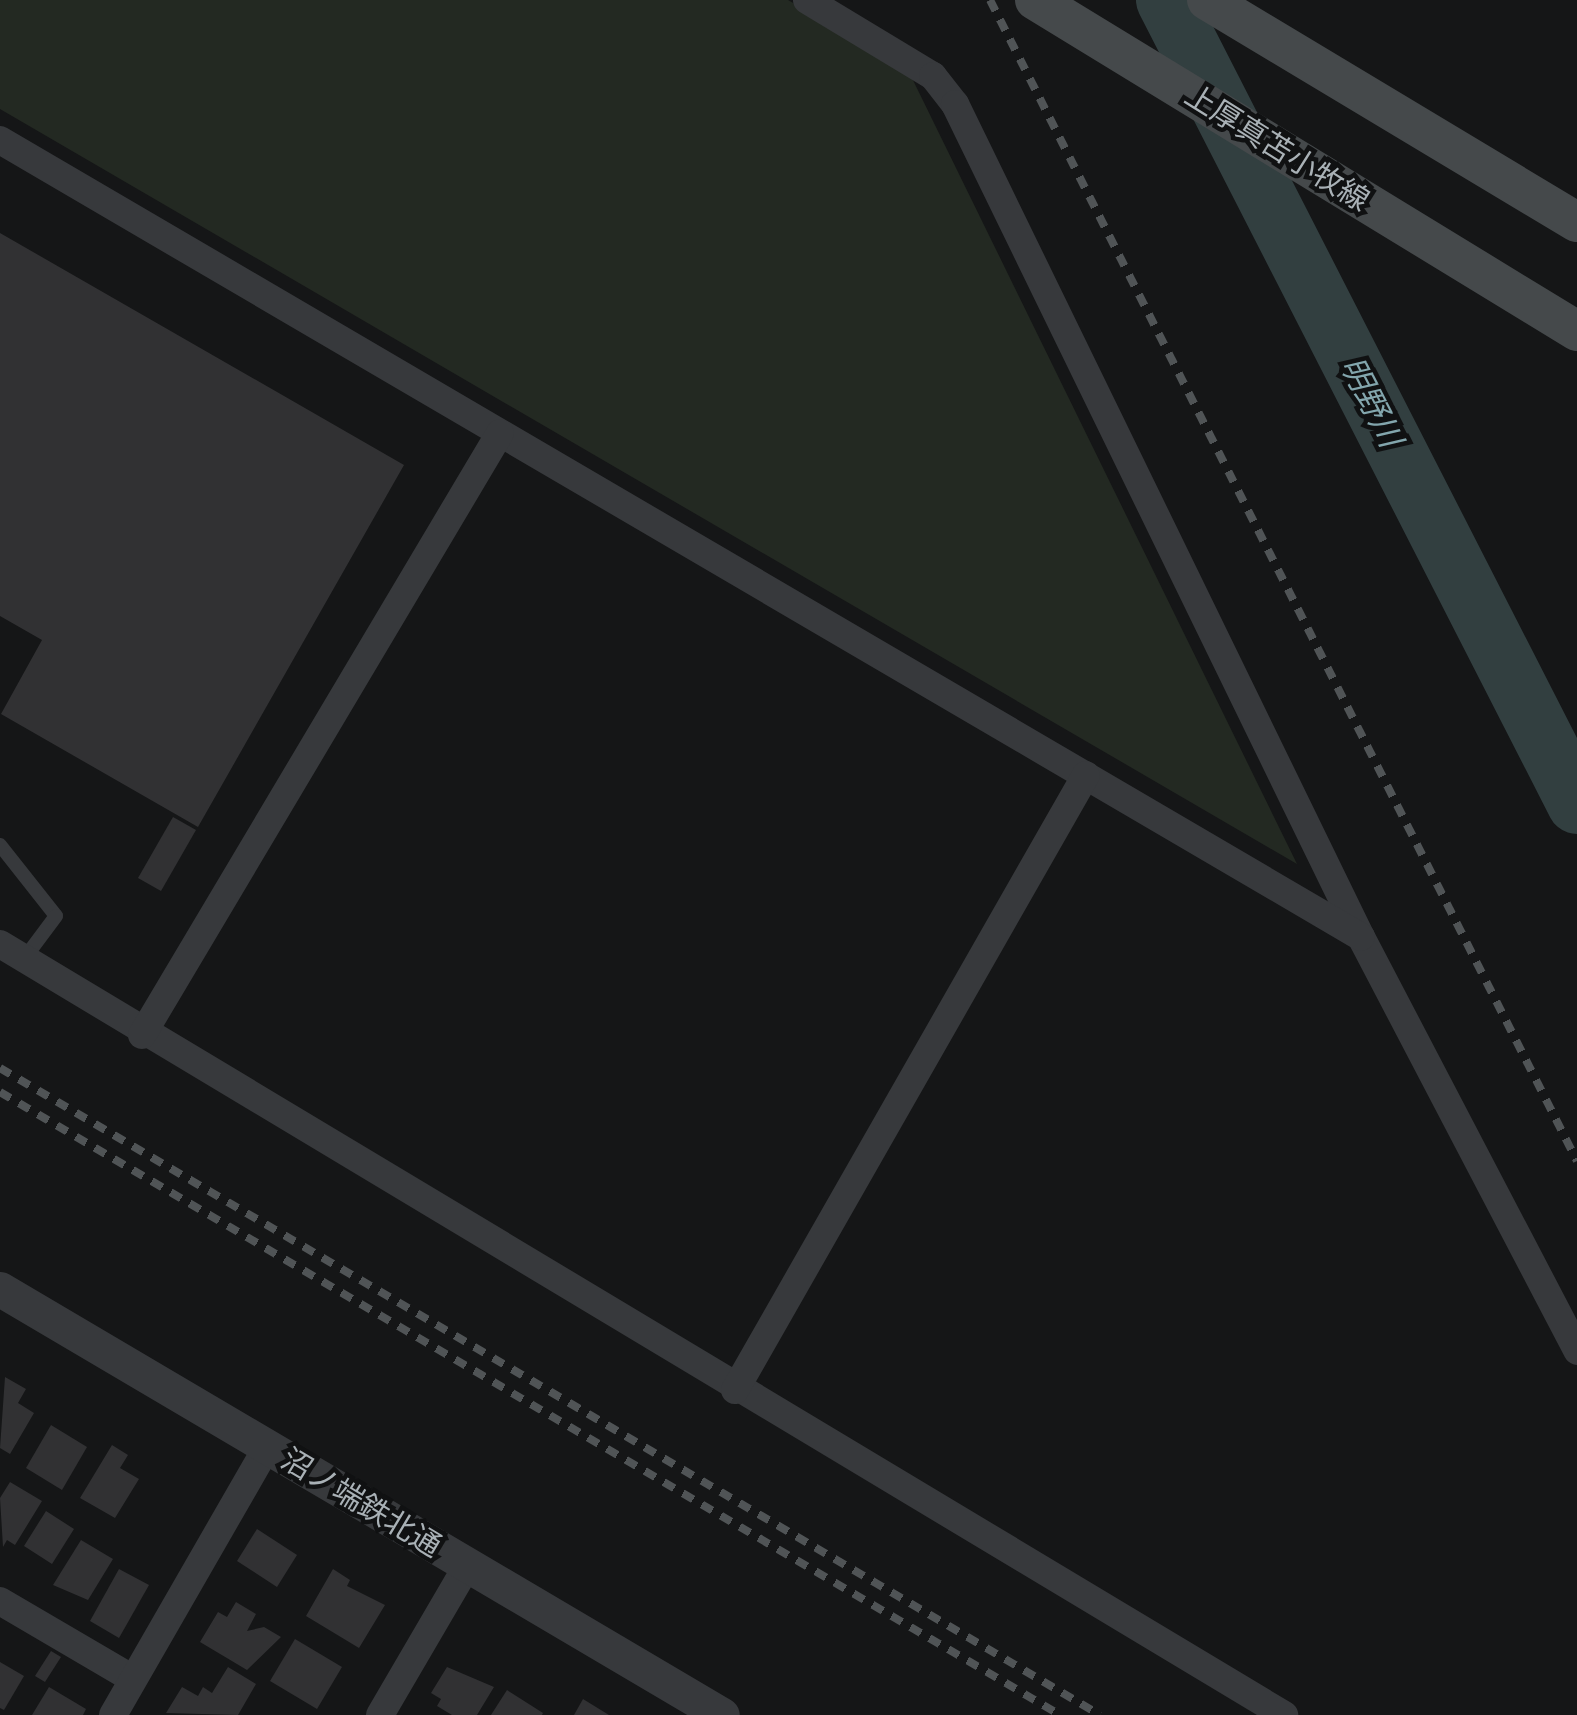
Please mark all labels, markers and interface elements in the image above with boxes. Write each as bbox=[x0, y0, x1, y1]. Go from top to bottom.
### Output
street label: 上厚真苫小牧線 bbox=[1178, 77, 1376, 219]
water label: 明野川 bbox=[1332, 351, 1410, 453]
street label: 沼ノ端鉄北通 bbox=[275, 1441, 447, 1565]

